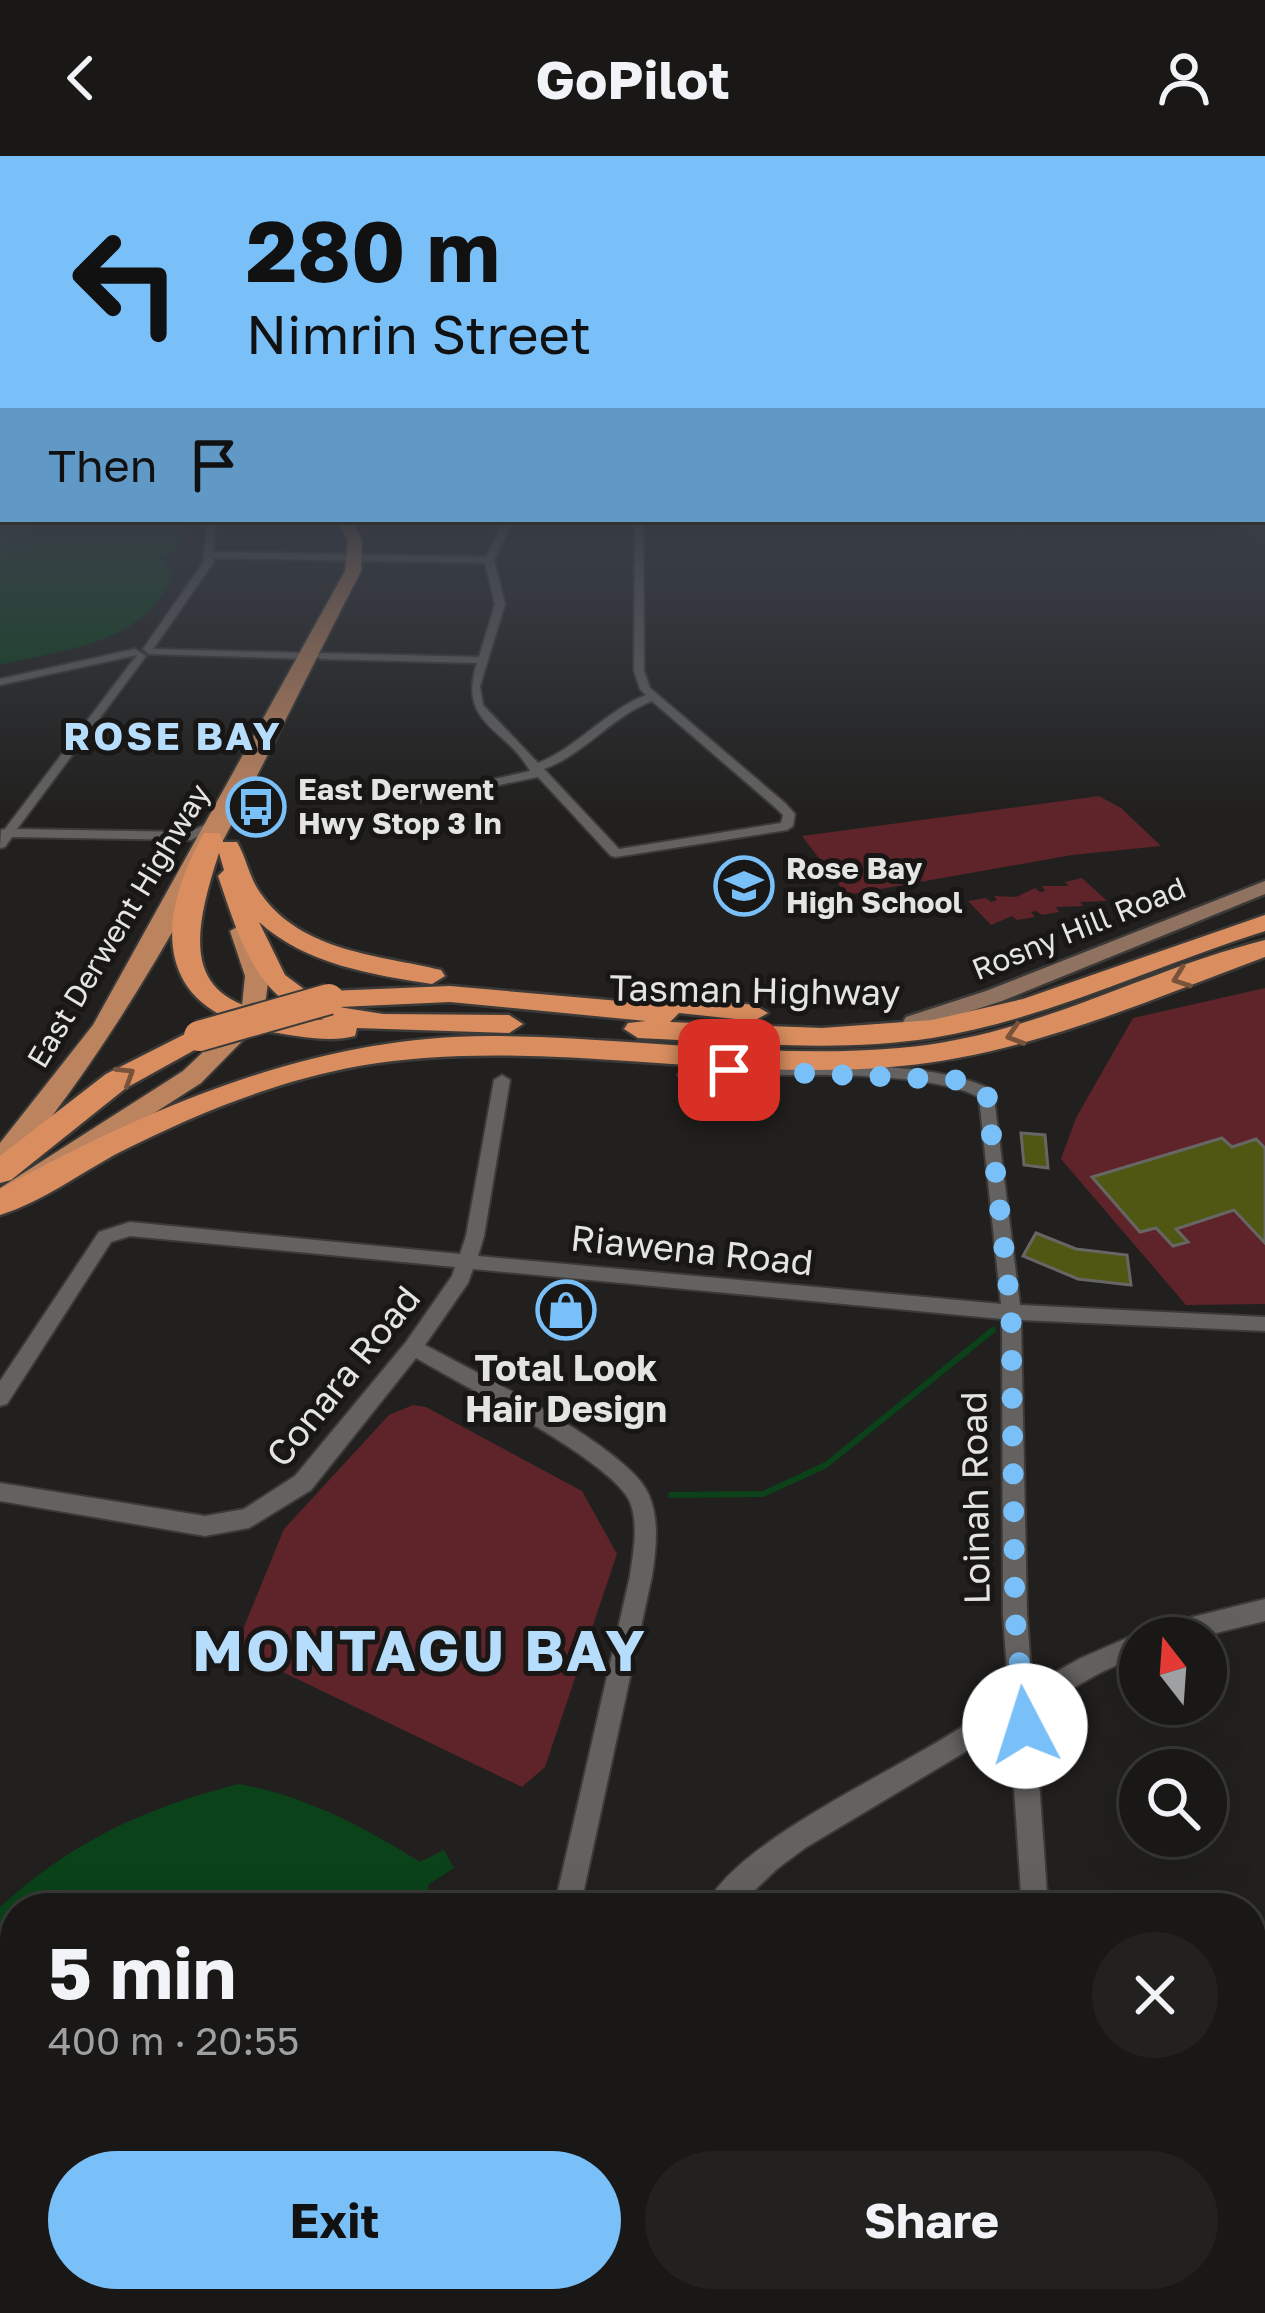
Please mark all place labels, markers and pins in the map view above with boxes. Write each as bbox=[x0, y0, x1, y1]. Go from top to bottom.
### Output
place label: East Derwent Hwy Stop 3 In bbox=[298, 771, 502, 841]
bus stop icon: East Derwent Hwy Stop 3 In bbox=[225, 776, 287, 838]
place label: Rose Bay High School bbox=[786, 850, 963, 920]
school or university icon: Rose Bay High School bbox=[713, 855, 775, 917]
pin bbox=[678, 1019, 780, 1121]
shop icon: Total Look Hair Design bbox=[535, 1279, 597, 1341]
place label: Total Look Hair Design bbox=[465, 1346, 667, 1430]

